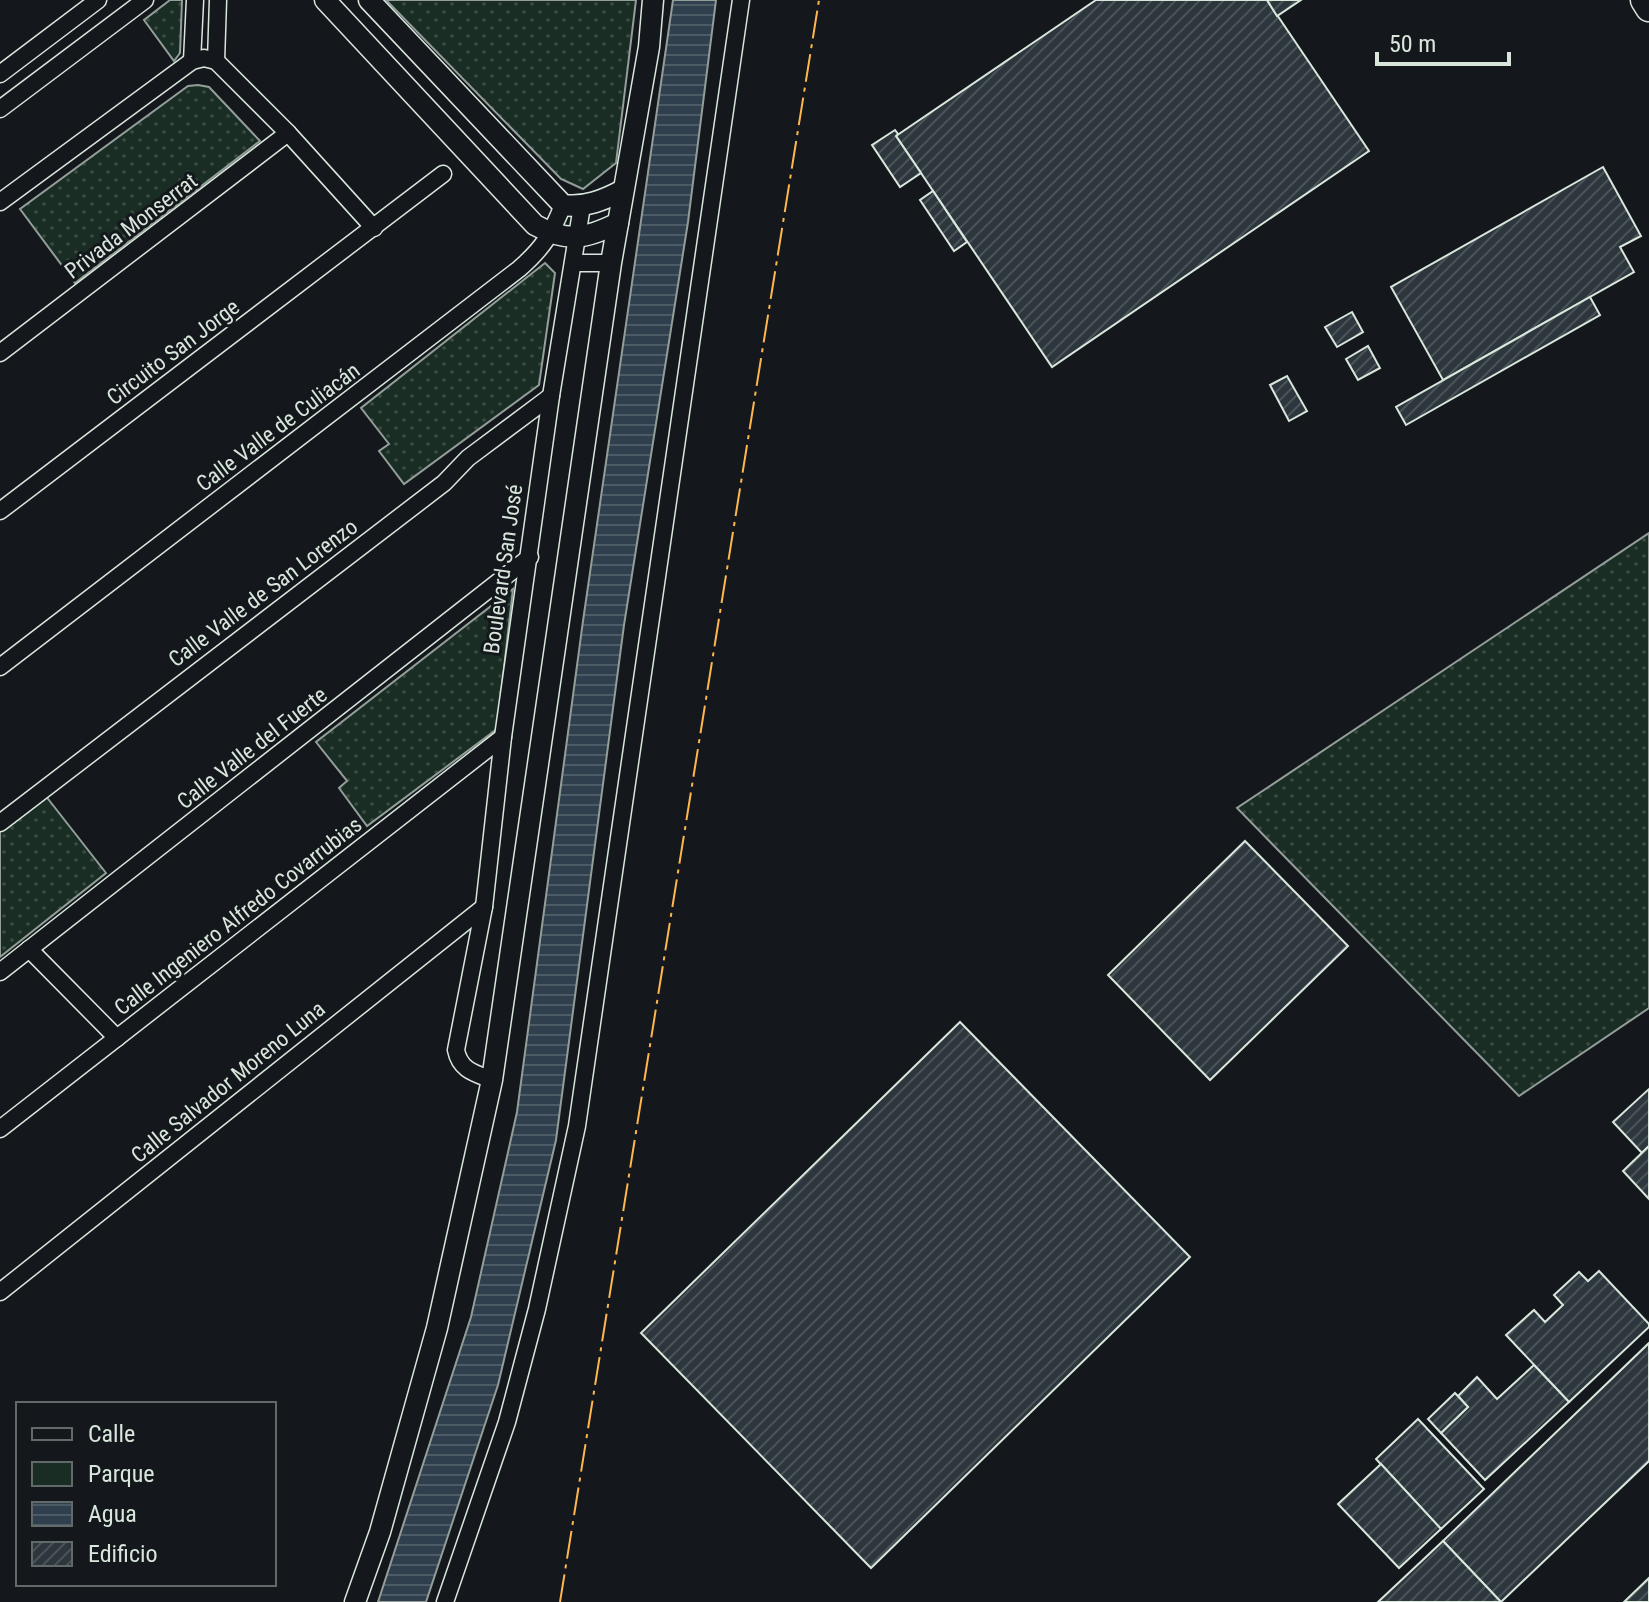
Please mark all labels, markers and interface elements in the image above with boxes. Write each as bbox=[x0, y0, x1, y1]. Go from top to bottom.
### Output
scale bar bbox=[1377, 16, 1509, 66]
text: 50 m bbox=[1389, 30, 1436, 58]
street label: Privada Monserrat bbox=[60, 168, 202, 284]
street label: Circuito San Jorge bbox=[102, 294, 244, 410]
street label: Calle Valle de Culiacán bbox=[192, 358, 364, 496]
street label: Boulevard San José bbox=[479, 483, 527, 655]
street label: Calle Valle de San Lorenzo bbox=[164, 514, 362, 672]
street label: Calle Valle del Fuerte bbox=[172, 682, 332, 814]
street label: Calle Ingeniero Alfredo Covarrubias bbox=[110, 812, 366, 1020]
street label: Calle Salvador Moreno Luna bbox=[126, 996, 330, 1168]
legend bbox=[16, 1402, 276, 1586]
text: Calle bbox=[88, 1420, 135, 1448]
text: Parque bbox=[88, 1460, 155, 1488]
text: Agua bbox=[88, 1500, 137, 1528]
text: Edificio bbox=[88, 1540, 158, 1568]

